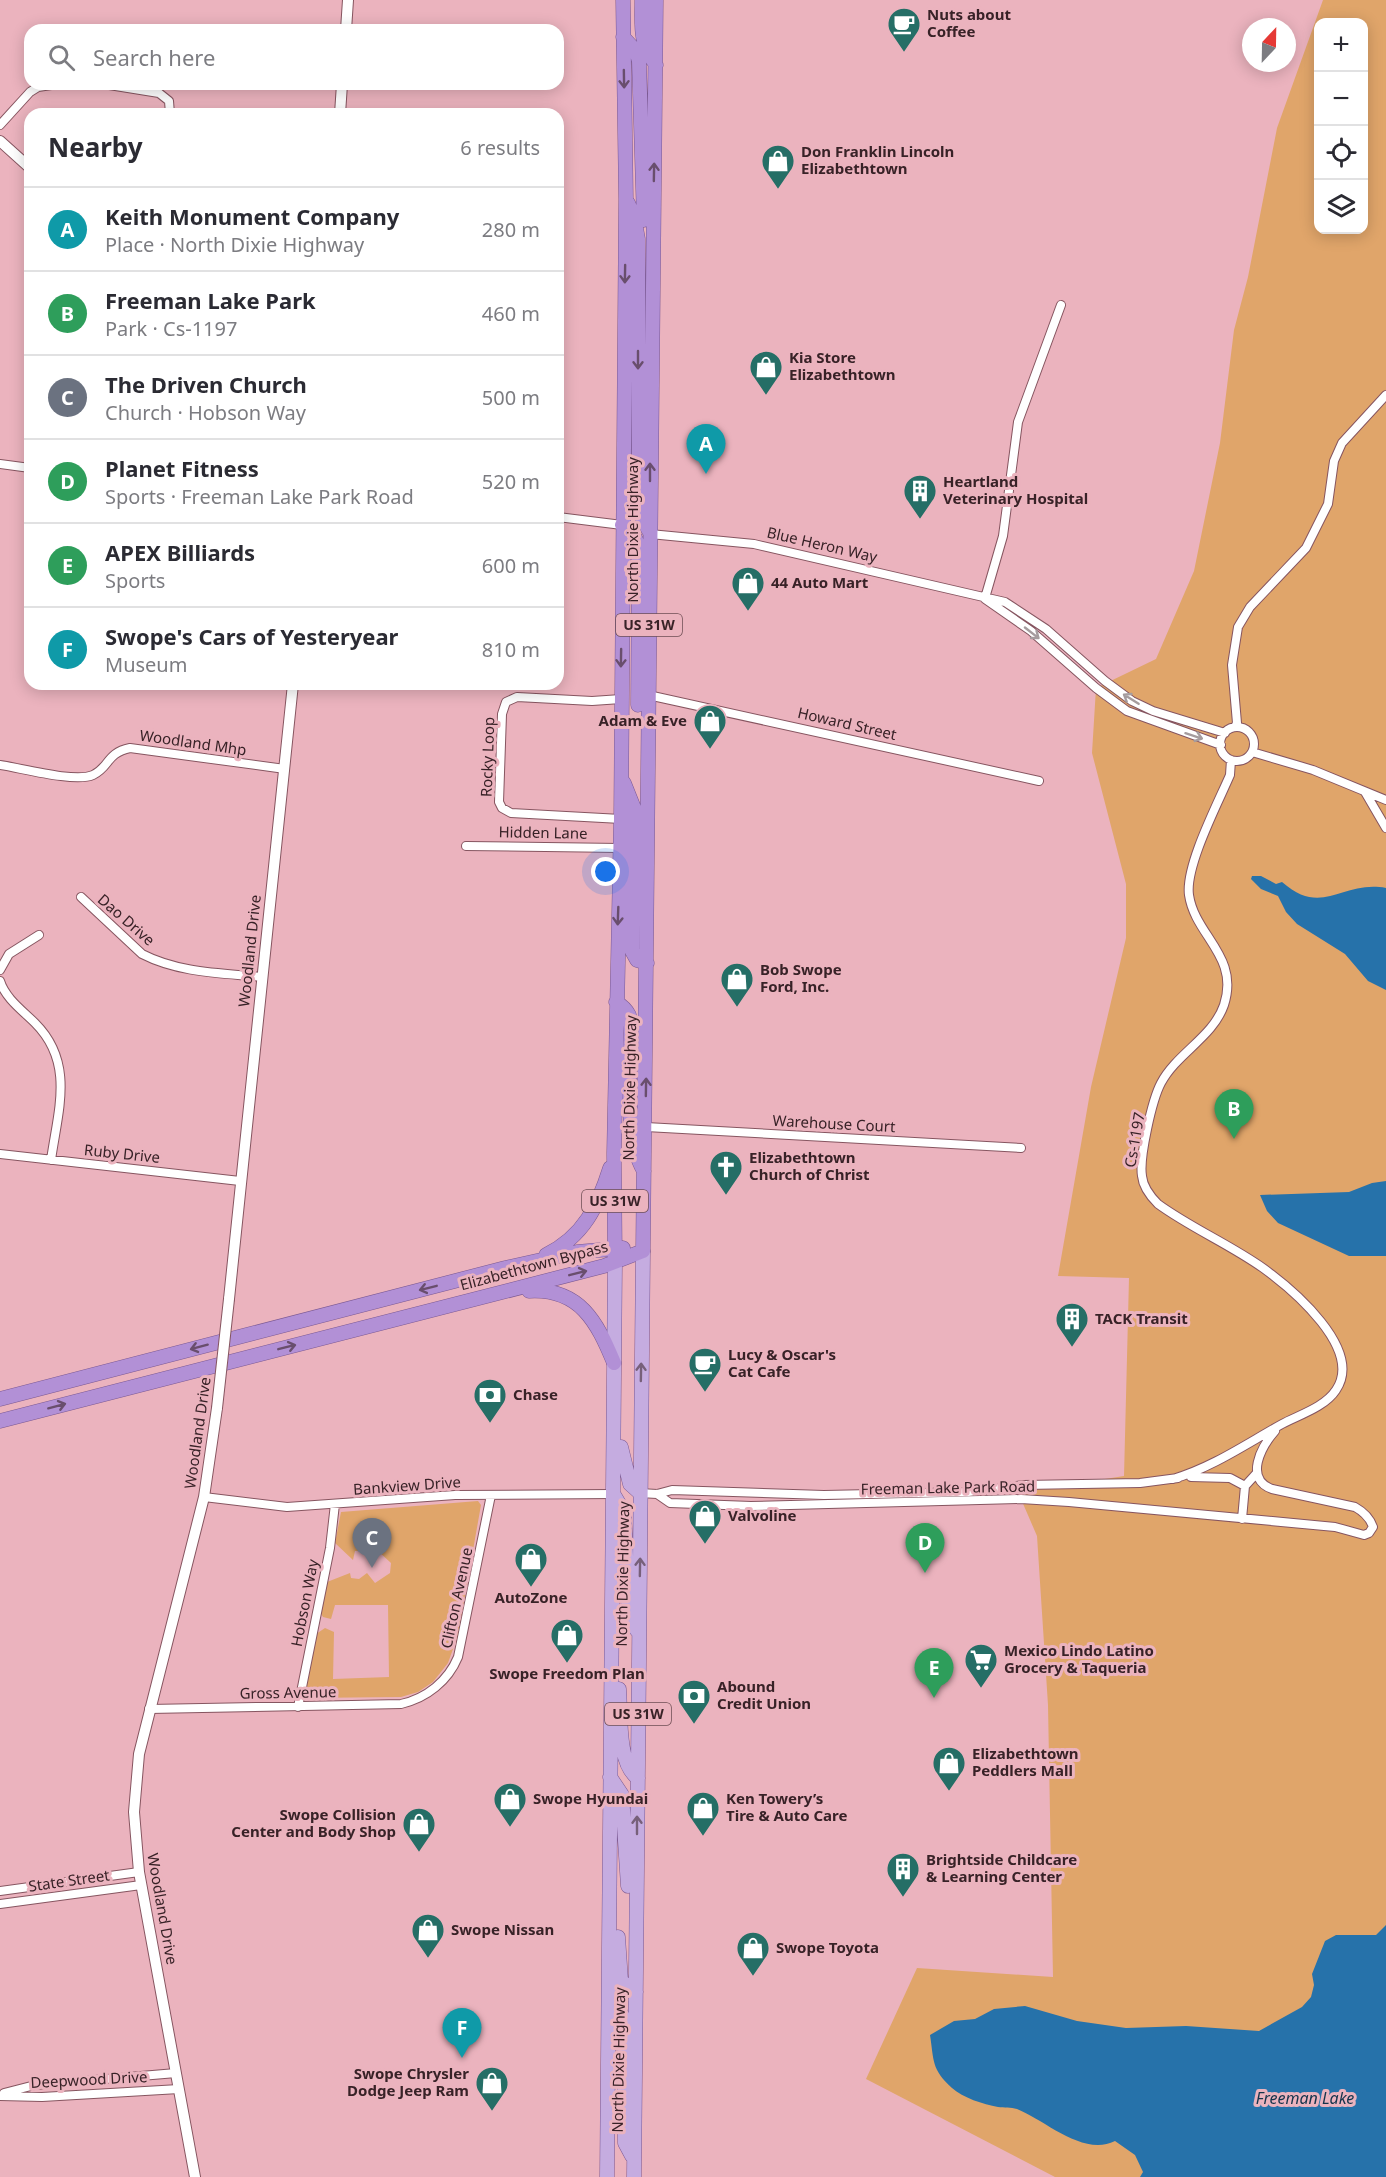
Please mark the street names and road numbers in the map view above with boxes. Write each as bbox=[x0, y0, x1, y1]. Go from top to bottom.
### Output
street label: North Dixie Highway bbox=[622, 457, 642, 603]
street label: Blue Heron Way bbox=[765, 522, 880, 567]
road number: US 31W bbox=[616, 614, 682, 636]
street label: Howard Street bbox=[796, 702, 899, 744]
street label: Rocky Loop bbox=[476, 716, 498, 797]
street label: Woodland Mhp bbox=[138, 725, 248, 759]
street label: Hidden Lane bbox=[498, 821, 588, 843]
street label: Dao Drive bbox=[94, 889, 159, 950]
street label: Woodland Drive bbox=[233, 894, 265, 1008]
street label: North Dixie Highway bbox=[618, 1015, 640, 1161]
street label: Warehouse Court bbox=[772, 1110, 897, 1136]
street label: Cs-1197 bbox=[1119, 1111, 1149, 1169]
street label: Ruby Drive bbox=[83, 1139, 161, 1167]
road number: US 31W bbox=[582, 1190, 648, 1212]
street label: Elizabethtown Bypass bbox=[458, 1236, 610, 1294]
street label: Woodland Drive bbox=[179, 1376, 215, 1490]
street label: Bankview Drive bbox=[352, 1471, 461, 1499]
street label: Freeman Lake Park Road bbox=[861, 1475, 1035, 1499]
street label: North Dixie Highway bbox=[611, 1501, 633, 1647]
street label: Clifton Avenue bbox=[436, 1545, 476, 1650]
street label: Hobson Way bbox=[286, 1557, 322, 1648]
street label: Gross Avenue bbox=[239, 1681, 337, 1703]
road number: US 31W bbox=[605, 1703, 671, 1725]
street label: Woodland Drive bbox=[143, 1852, 183, 1966]
street label: State Street bbox=[27, 1864, 111, 1896]
street label: North Dixie Highway bbox=[607, 1987, 629, 2133]
street label: Deepwood Drive bbox=[30, 2066, 148, 2092]

